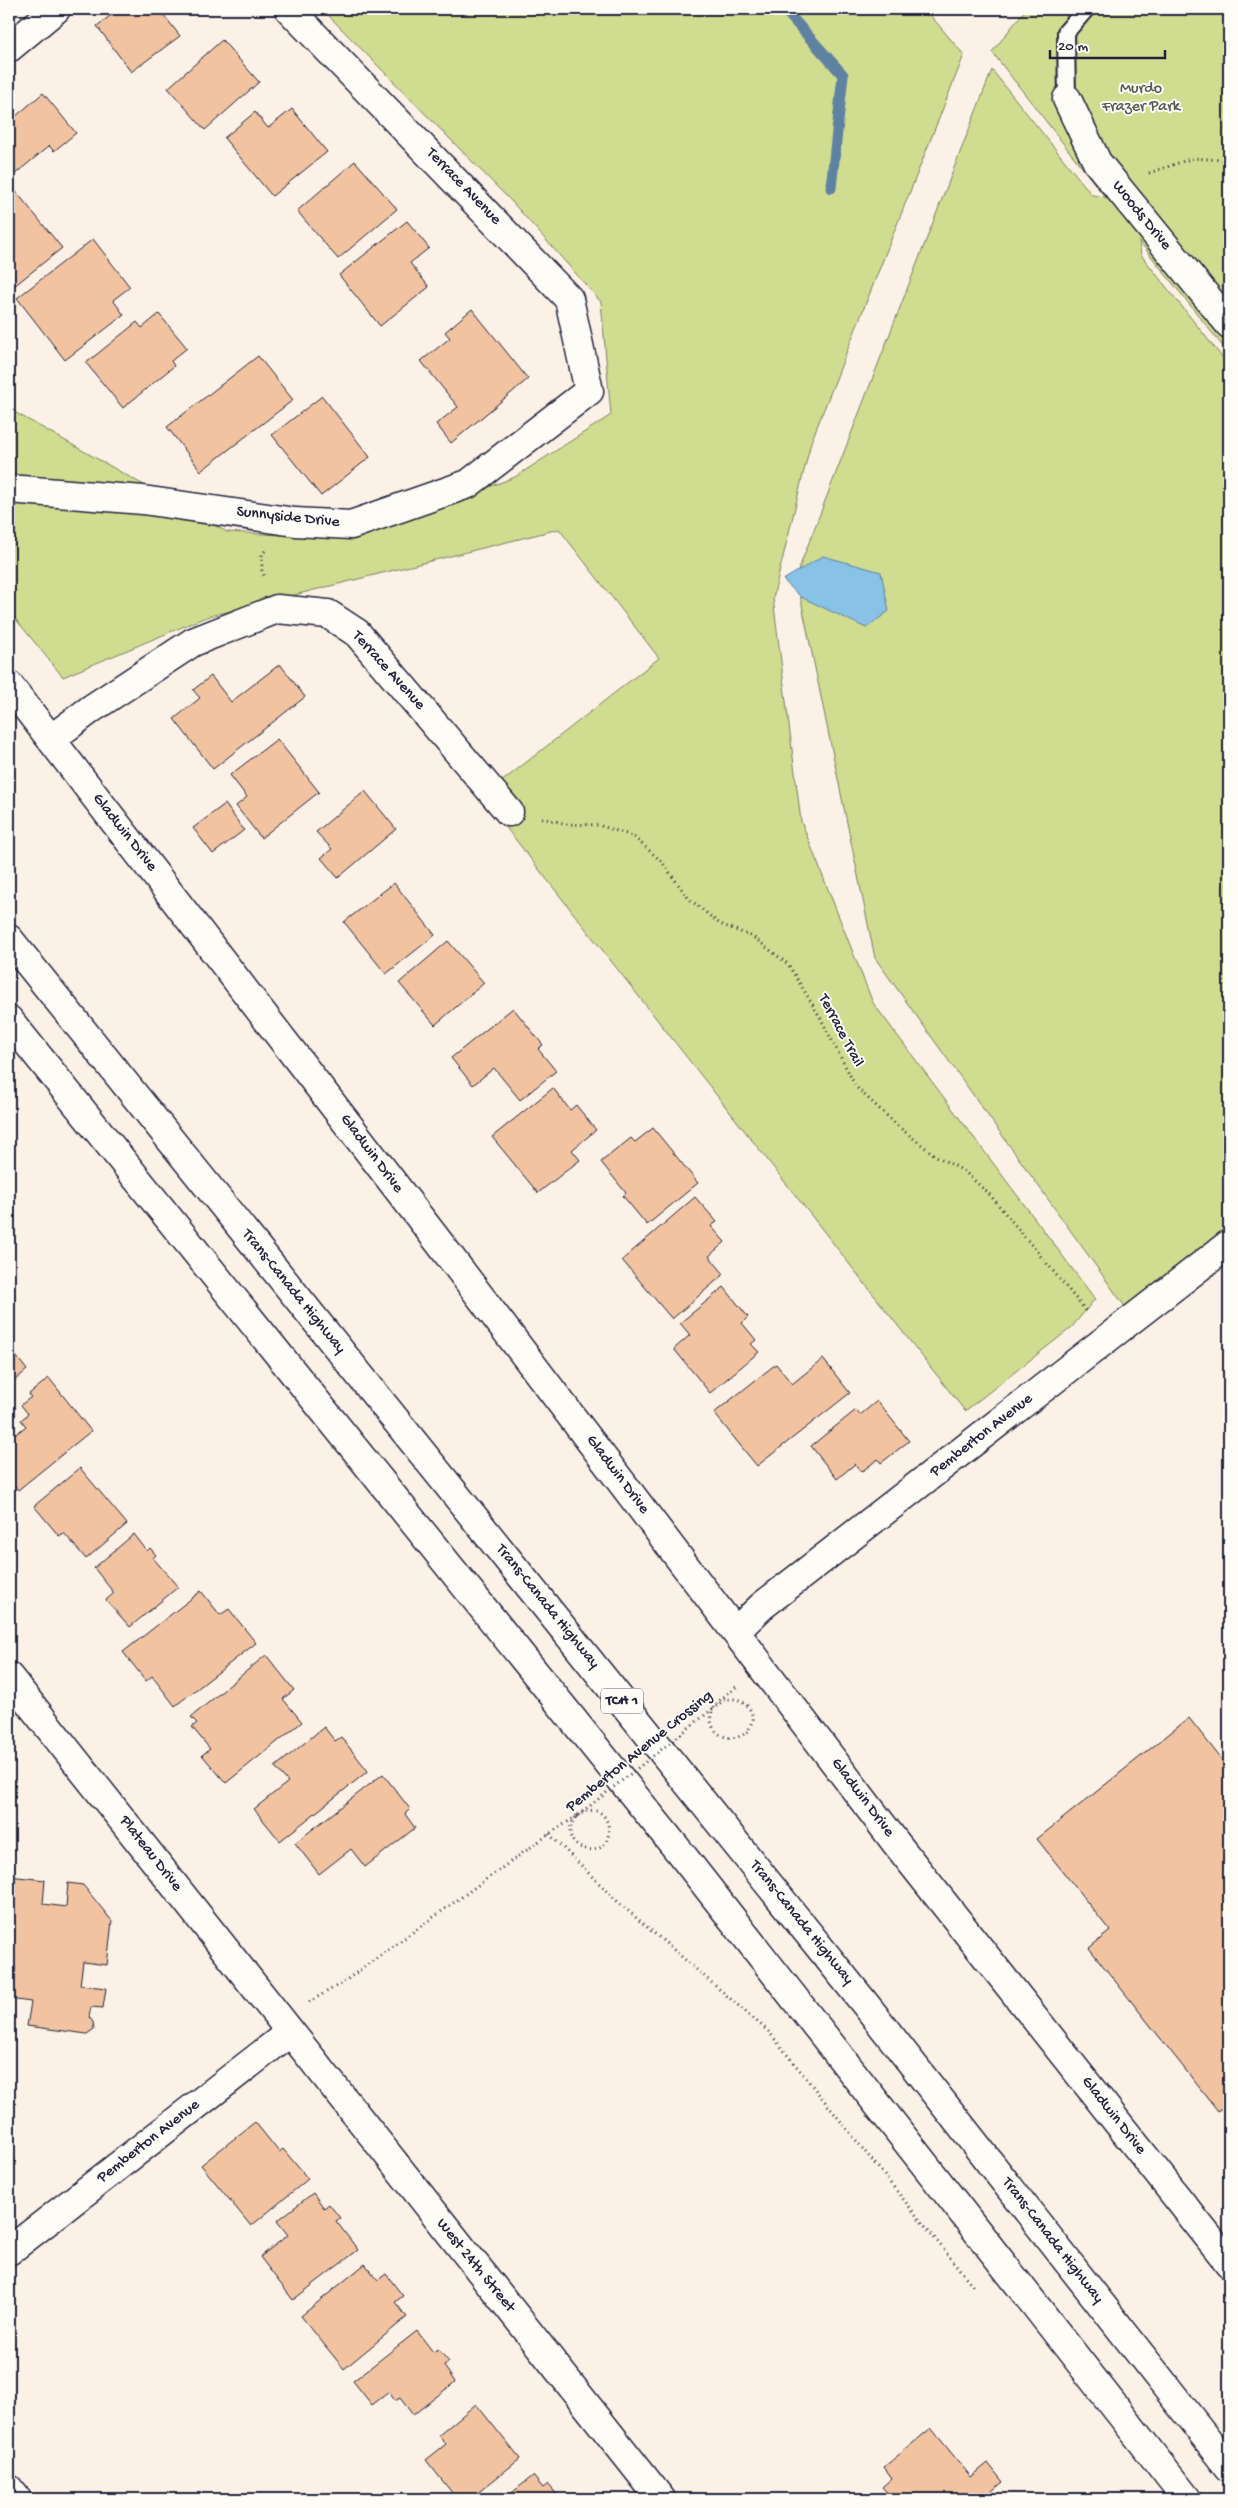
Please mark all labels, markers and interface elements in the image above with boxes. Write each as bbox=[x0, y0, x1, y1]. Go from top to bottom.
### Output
scale bar bbox=[1050, 28, 1166, 60]
text: 20 m bbox=[1058, 38, 1088, 56]
park label: Murdo Frazer Park bbox=[1101, 80, 1182, 117]
street label: Terrace Avenue bbox=[421, 144, 505, 230]
street label: Woods Drive bbox=[1107, 177, 1175, 255]
street label: Sunnyside Drive bbox=[235, 503, 341, 533]
street label: Terrace Avenue bbox=[347, 627, 429, 715]
street label: Gladwin Drive bbox=[88, 790, 161, 876]
street label: Terrace Trail bbox=[812, 990, 867, 1071]
street label: Gladwin Drive bbox=[335, 1111, 407, 1198]
street label: Trans-Canada Highway bbox=[236, 1225, 349, 1358]
street label: Pemberton Avenue bbox=[926, 1390, 1038, 1483]
street label: Gladwin Drive bbox=[581, 1432, 653, 1519]
street label: Trans-Canada Highway bbox=[490, 1540, 603, 1673]
street label: Pemberton Avenue Crossing bbox=[562, 1687, 717, 1818]
road number: TCH 1 bbox=[601, 1688, 643, 1714]
street label: Gladwin Drive bbox=[826, 1755, 898, 1842]
street label: Plateau Drive bbox=[114, 1811, 186, 1896]
street label: Trans-Canada Highway bbox=[744, 1856, 857, 1989]
street label: Gladwin Drive bbox=[1077, 2073, 1150, 2159]
street label: Pemberton Avenue bbox=[93, 2096, 205, 2189]
street label: Trans-Canada Highway bbox=[996, 2173, 1107, 2308]
street label: West 24th Street bbox=[431, 2215, 520, 2318]

